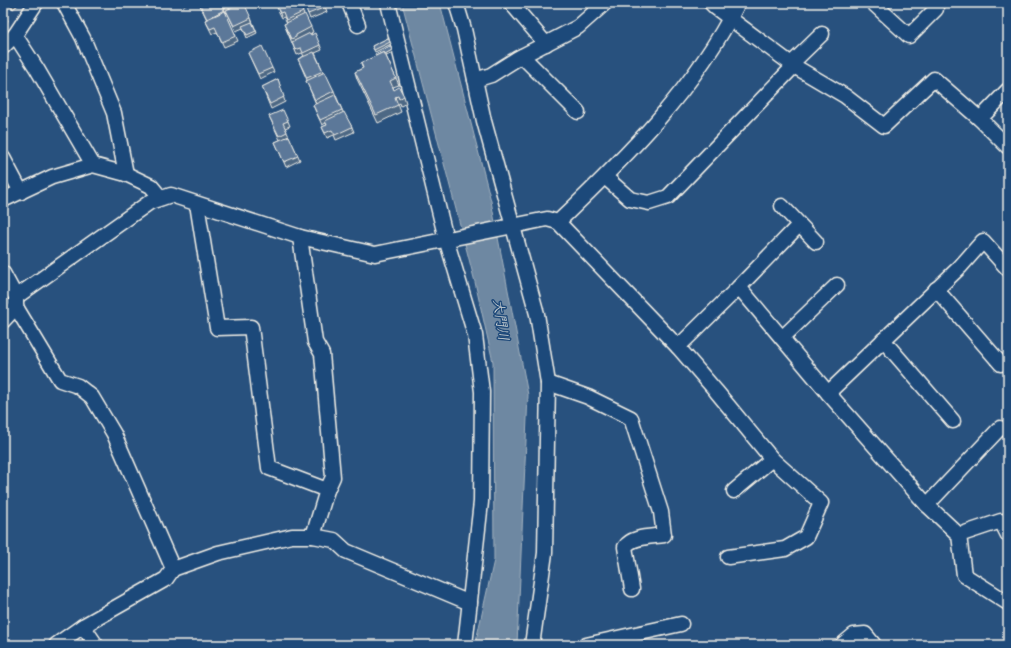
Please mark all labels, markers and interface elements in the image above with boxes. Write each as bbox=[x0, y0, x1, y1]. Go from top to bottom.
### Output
water label: 大門川 bbox=[490, 298, 512, 342]

